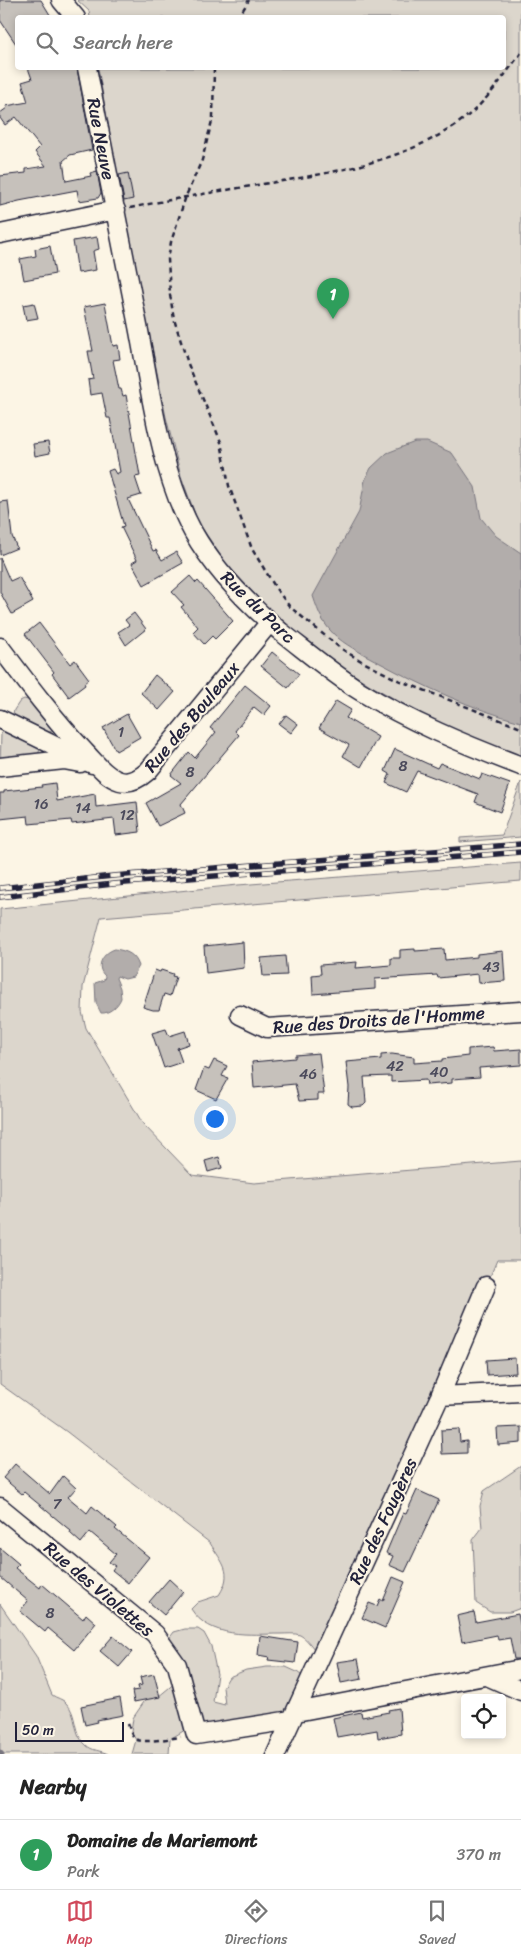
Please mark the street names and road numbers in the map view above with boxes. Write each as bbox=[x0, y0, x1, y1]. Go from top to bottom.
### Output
street label: Rue Neuve bbox=[77, 95, 125, 183]
street label: Rue du Parc bbox=[213, 563, 303, 651]
street label: Rue des Bouleaux bbox=[136, 653, 249, 780]
street label: Rue des Droits de l'Homme bbox=[272, 997, 486, 1043]
street label: Rue des Fougères bbox=[340, 1452, 427, 1590]
street label: Rue des Violettes bbox=[36, 1533, 162, 1646]

